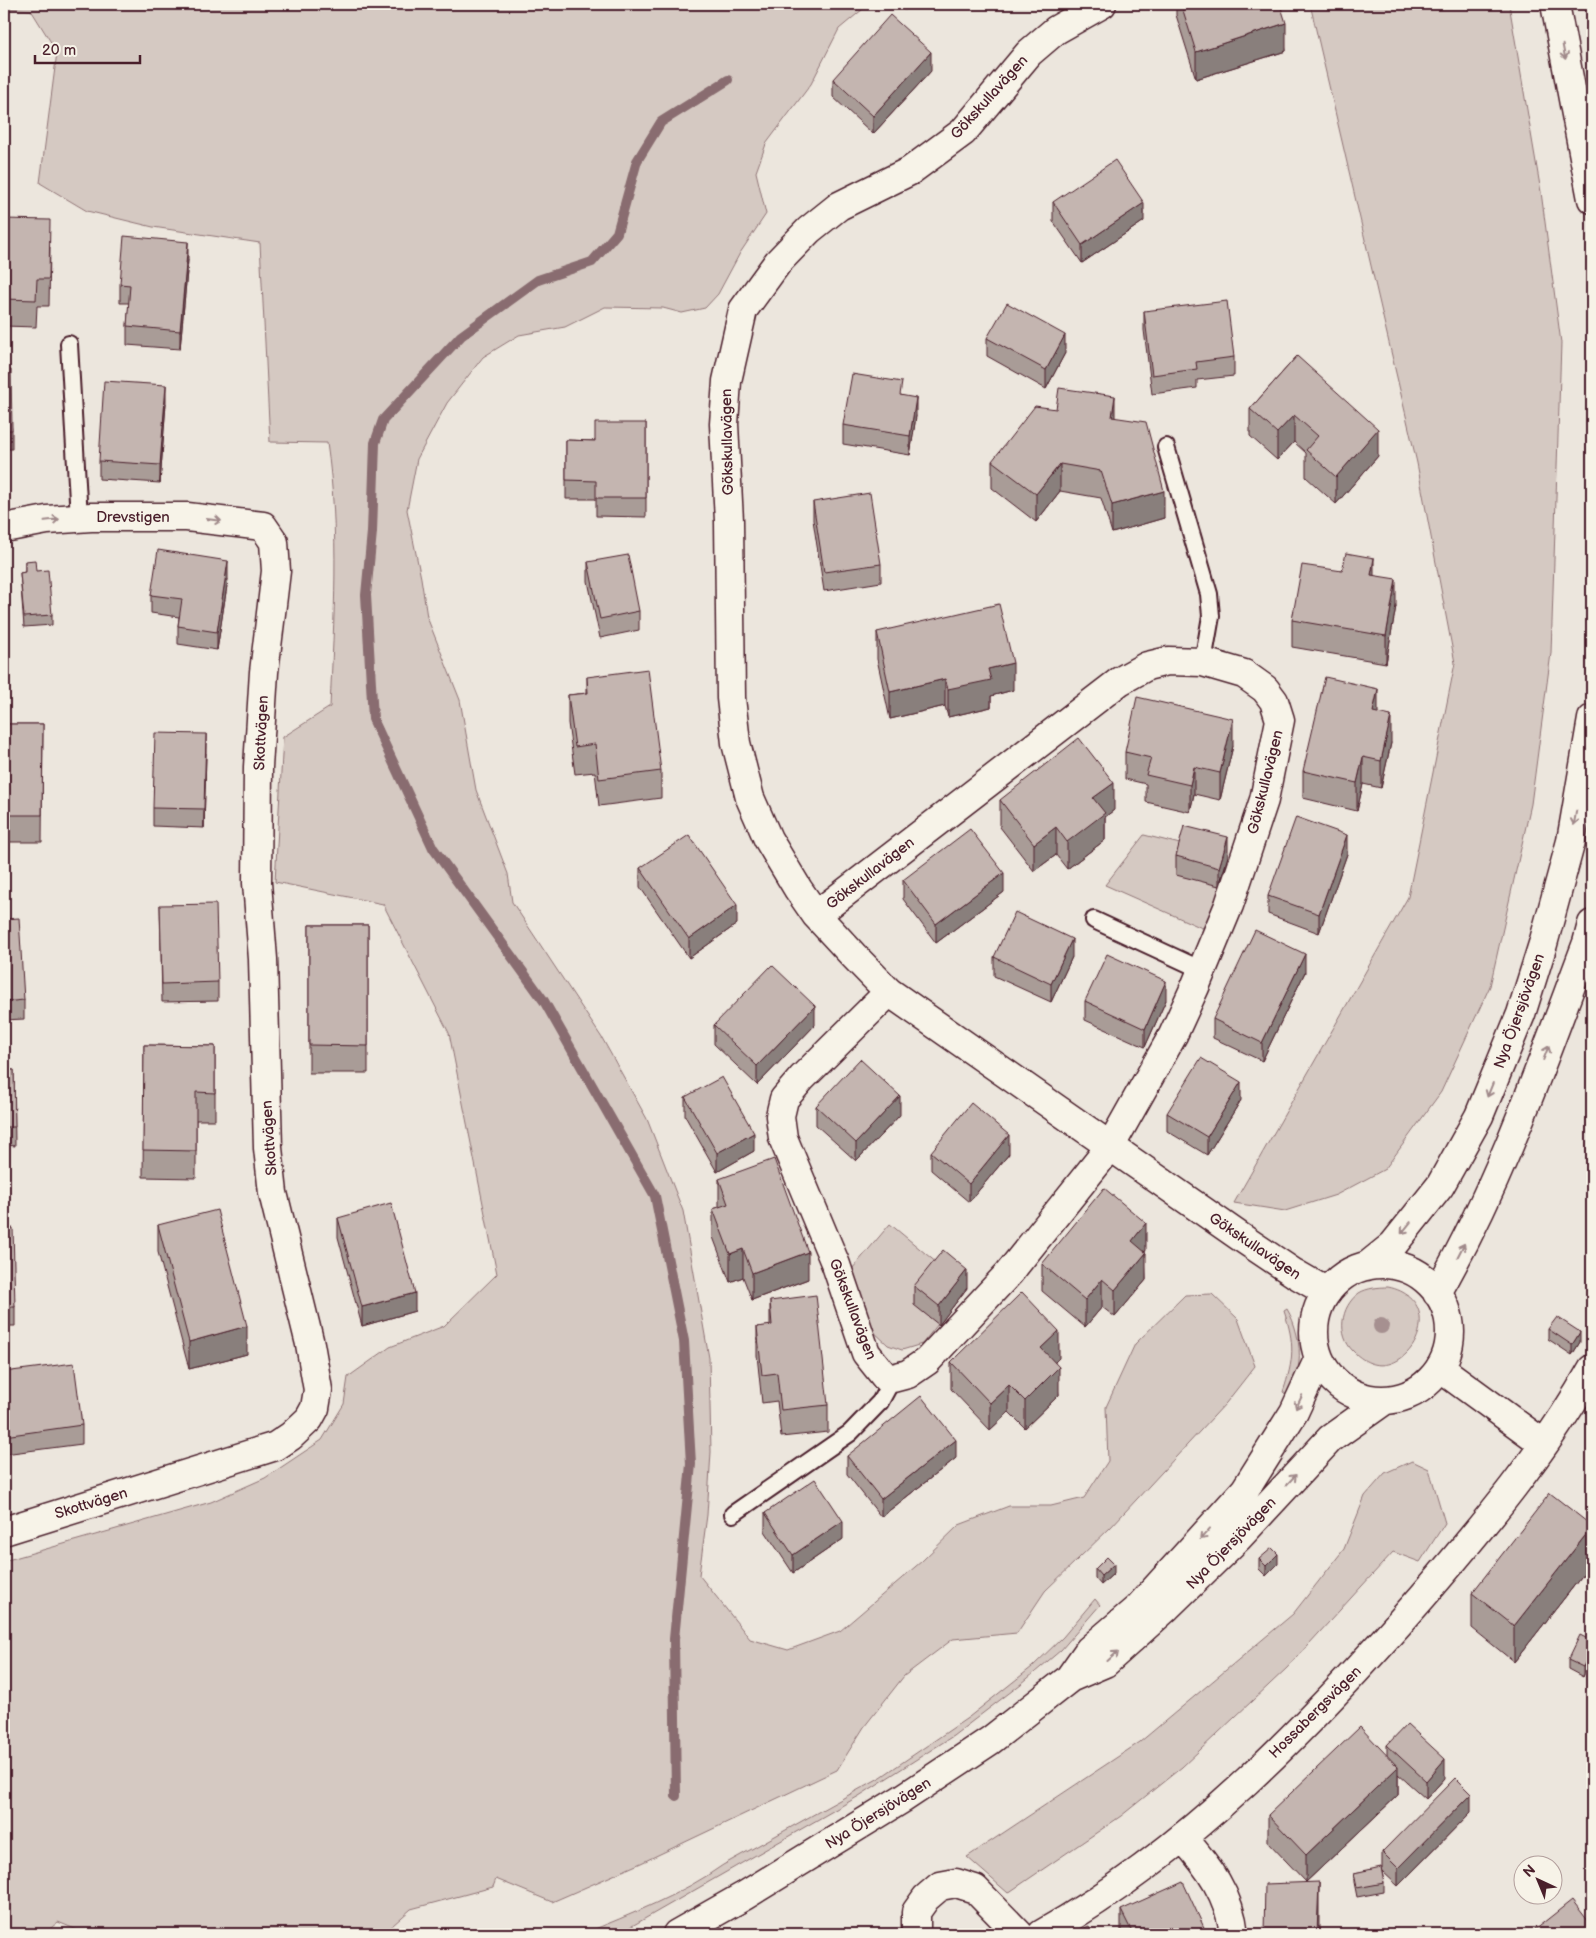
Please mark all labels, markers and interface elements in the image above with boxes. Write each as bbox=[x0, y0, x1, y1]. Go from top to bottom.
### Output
scale bar bbox=[35, 32, 140, 64]
text: 20 m bbox=[42, 41, 76, 60]
one-way arrow bbox=[1560, 43, 1570, 59]
street label: Gökskullavägen bbox=[947, 51, 1032, 143]
street label: Gökskullavägen bbox=[717, 388, 738, 496]
street label: Drevstigen bbox=[96, 508, 170, 527]
one-way arrow bbox=[44, 515, 60, 525]
one-way arrow bbox=[206, 515, 222, 525]
street label: Skottvägen bbox=[250, 695, 273, 771]
street label: Gökskullavägen bbox=[1243, 728, 1288, 836]
one-way arrow bbox=[1569, 810, 1579, 826]
street label: Gökskullavägen bbox=[822, 833, 918, 914]
street label: Nya Öjersjövägen bbox=[1490, 951, 1549, 1071]
one-way arrow bbox=[1542, 1045, 1551, 1061]
one-way arrow bbox=[1485, 1082, 1494, 1097]
street label: Skottvägen bbox=[257, 1100, 282, 1176]
street label: Gökskullavägen bbox=[1205, 1209, 1304, 1284]
one-way arrow bbox=[1401, 1221, 1412, 1234]
one-way arrow bbox=[1457, 1243, 1466, 1258]
street label: Gökskullavägen bbox=[825, 1256, 881, 1362]
one-way arrow bbox=[1294, 1394, 1303, 1409]
one-way arrow bbox=[1285, 1474, 1297, 1487]
street label: Skottvägen bbox=[52, 1483, 130, 1524]
street label: Nya Öjersjövägen bbox=[1183, 1493, 1280, 1593]
one-way arrow bbox=[1199, 1527, 1211, 1540]
one-way arrow bbox=[1106, 1650, 1119, 1661]
street label: Hossabergsvägen bbox=[1265, 1662, 1366, 1763]
street label: Nya Öjersjövägen bbox=[822, 1773, 935, 1854]
north arrow bbox=[1514, 1856, 1564, 1906]
text: N bbox=[1520, 1861, 1539, 1881]

